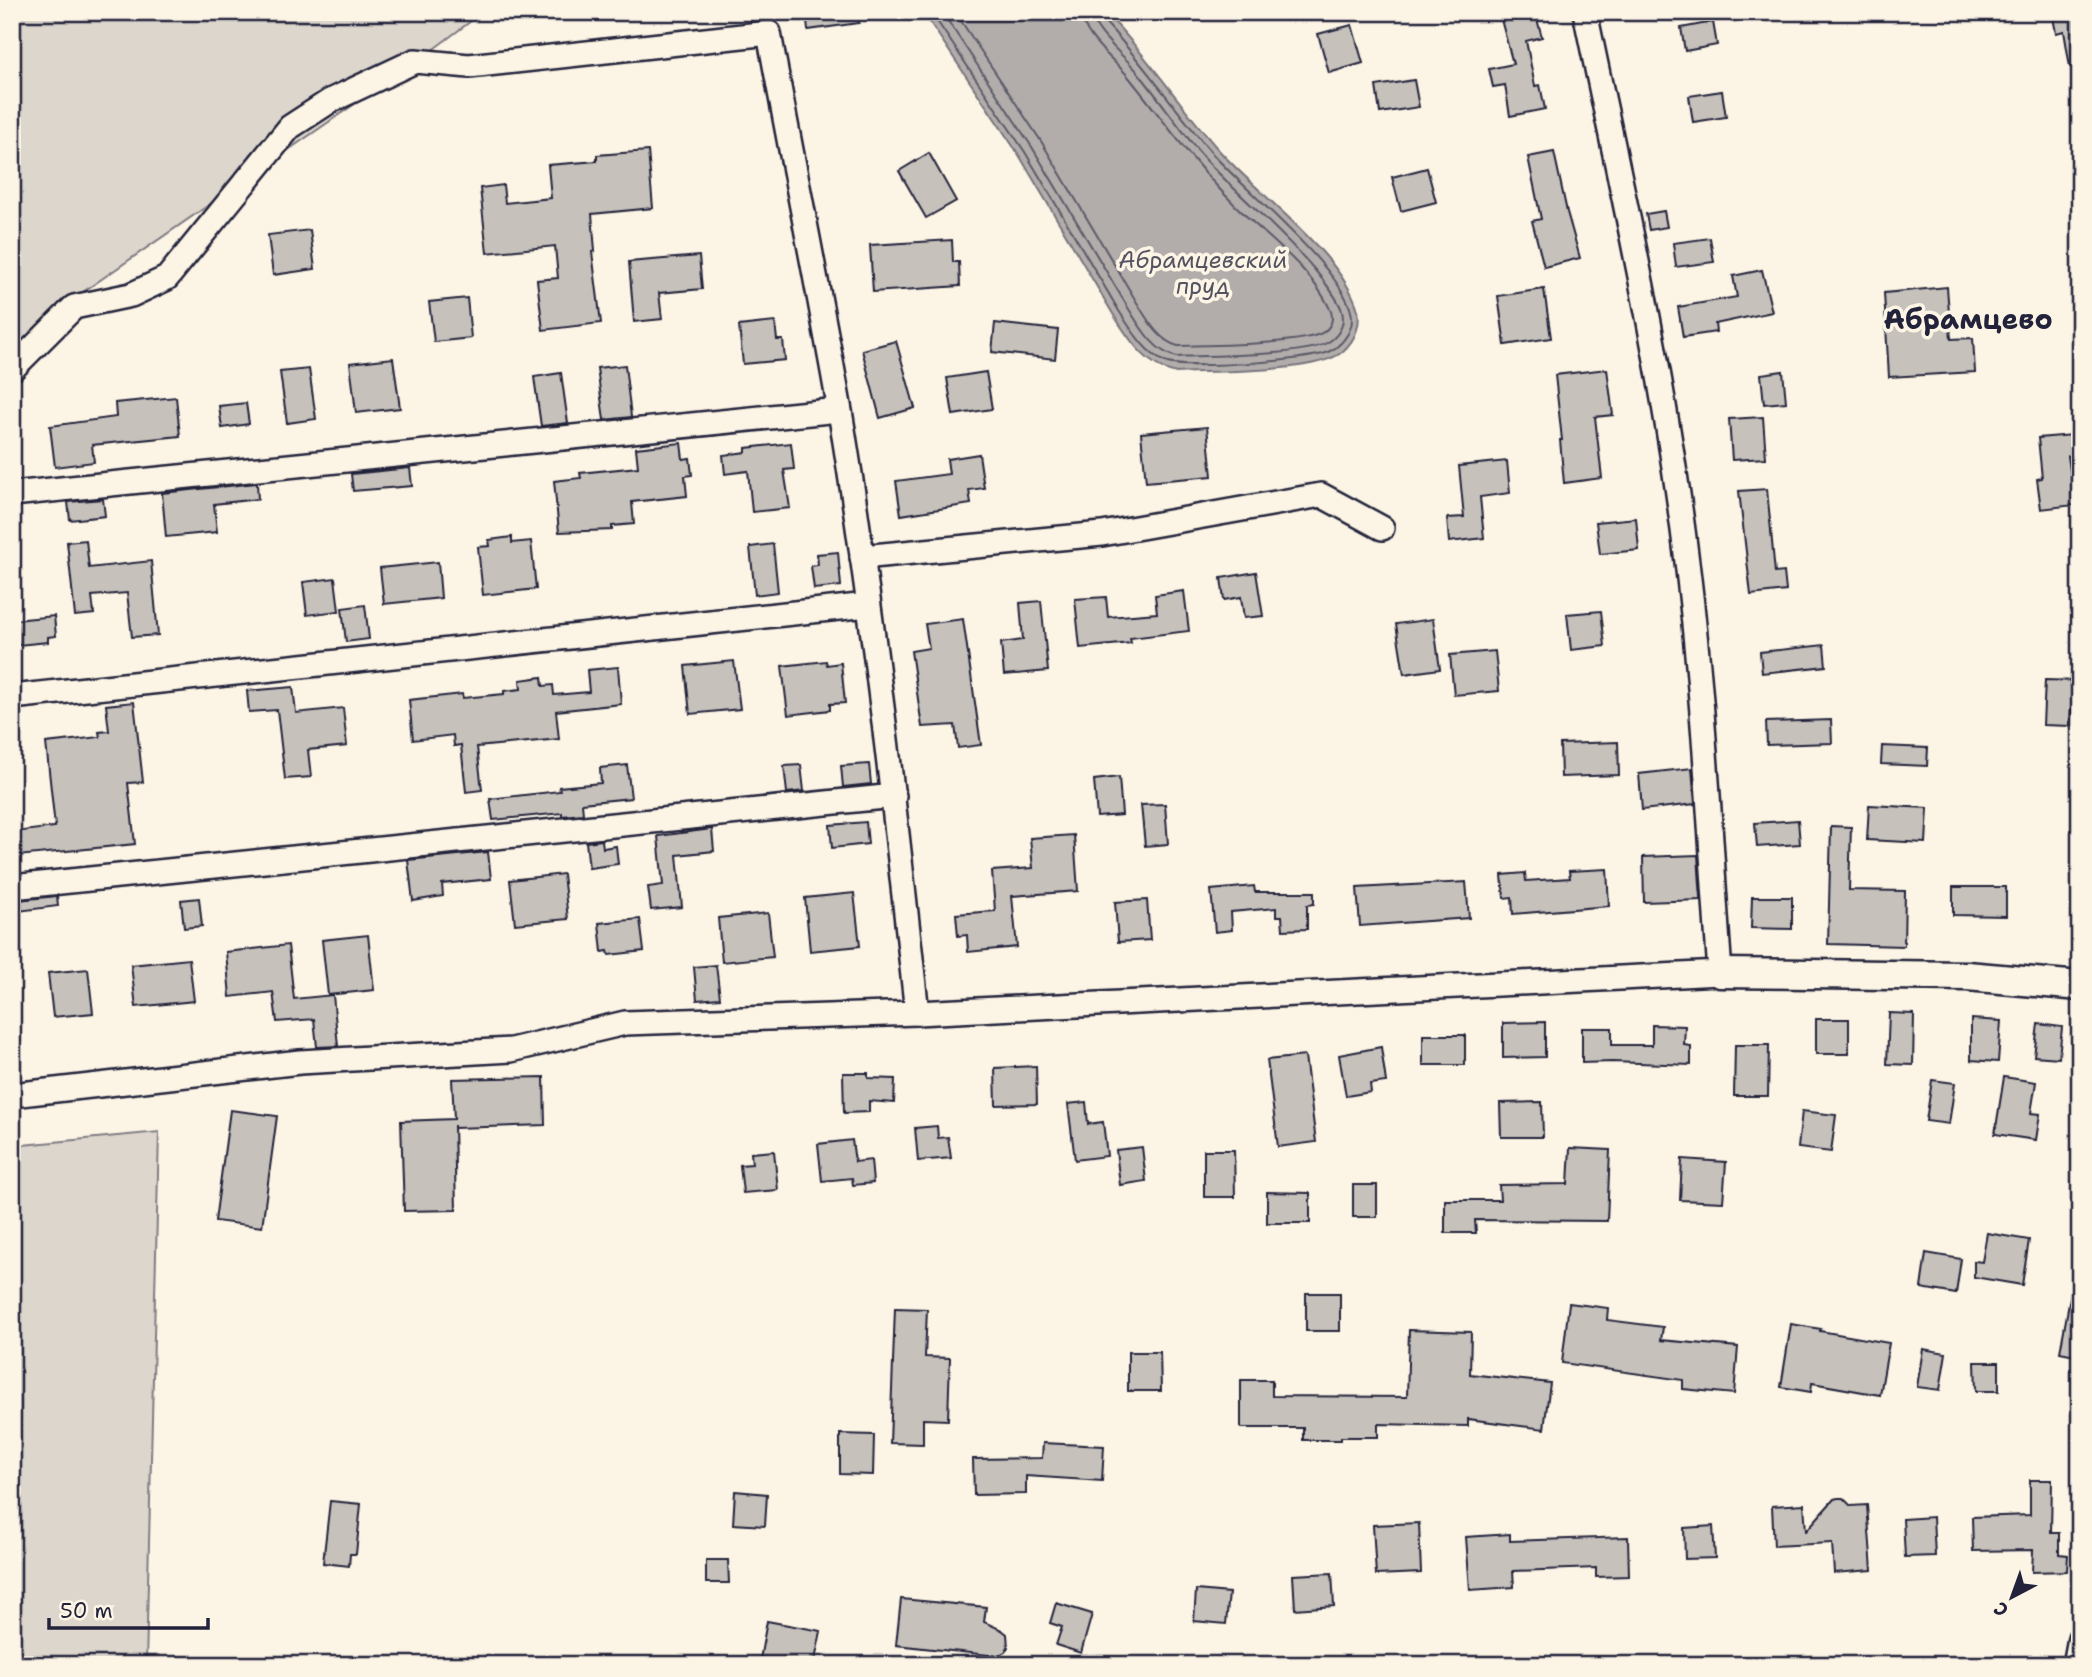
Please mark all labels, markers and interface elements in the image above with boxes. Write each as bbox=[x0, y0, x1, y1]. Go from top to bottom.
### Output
water label: Абрамцевский пруд bbox=[1118, 245, 1288, 301]
district label: Абрамцево bbox=[1883, 300, 2053, 338]
north arrow bbox=[1976, 1562, 2046, 1632]
scale bar bbox=[49, 1586, 208, 1630]
text: С bbox=[1989, 1596, 2014, 1623]
text: 50 m bbox=[60, 1597, 113, 1625]

